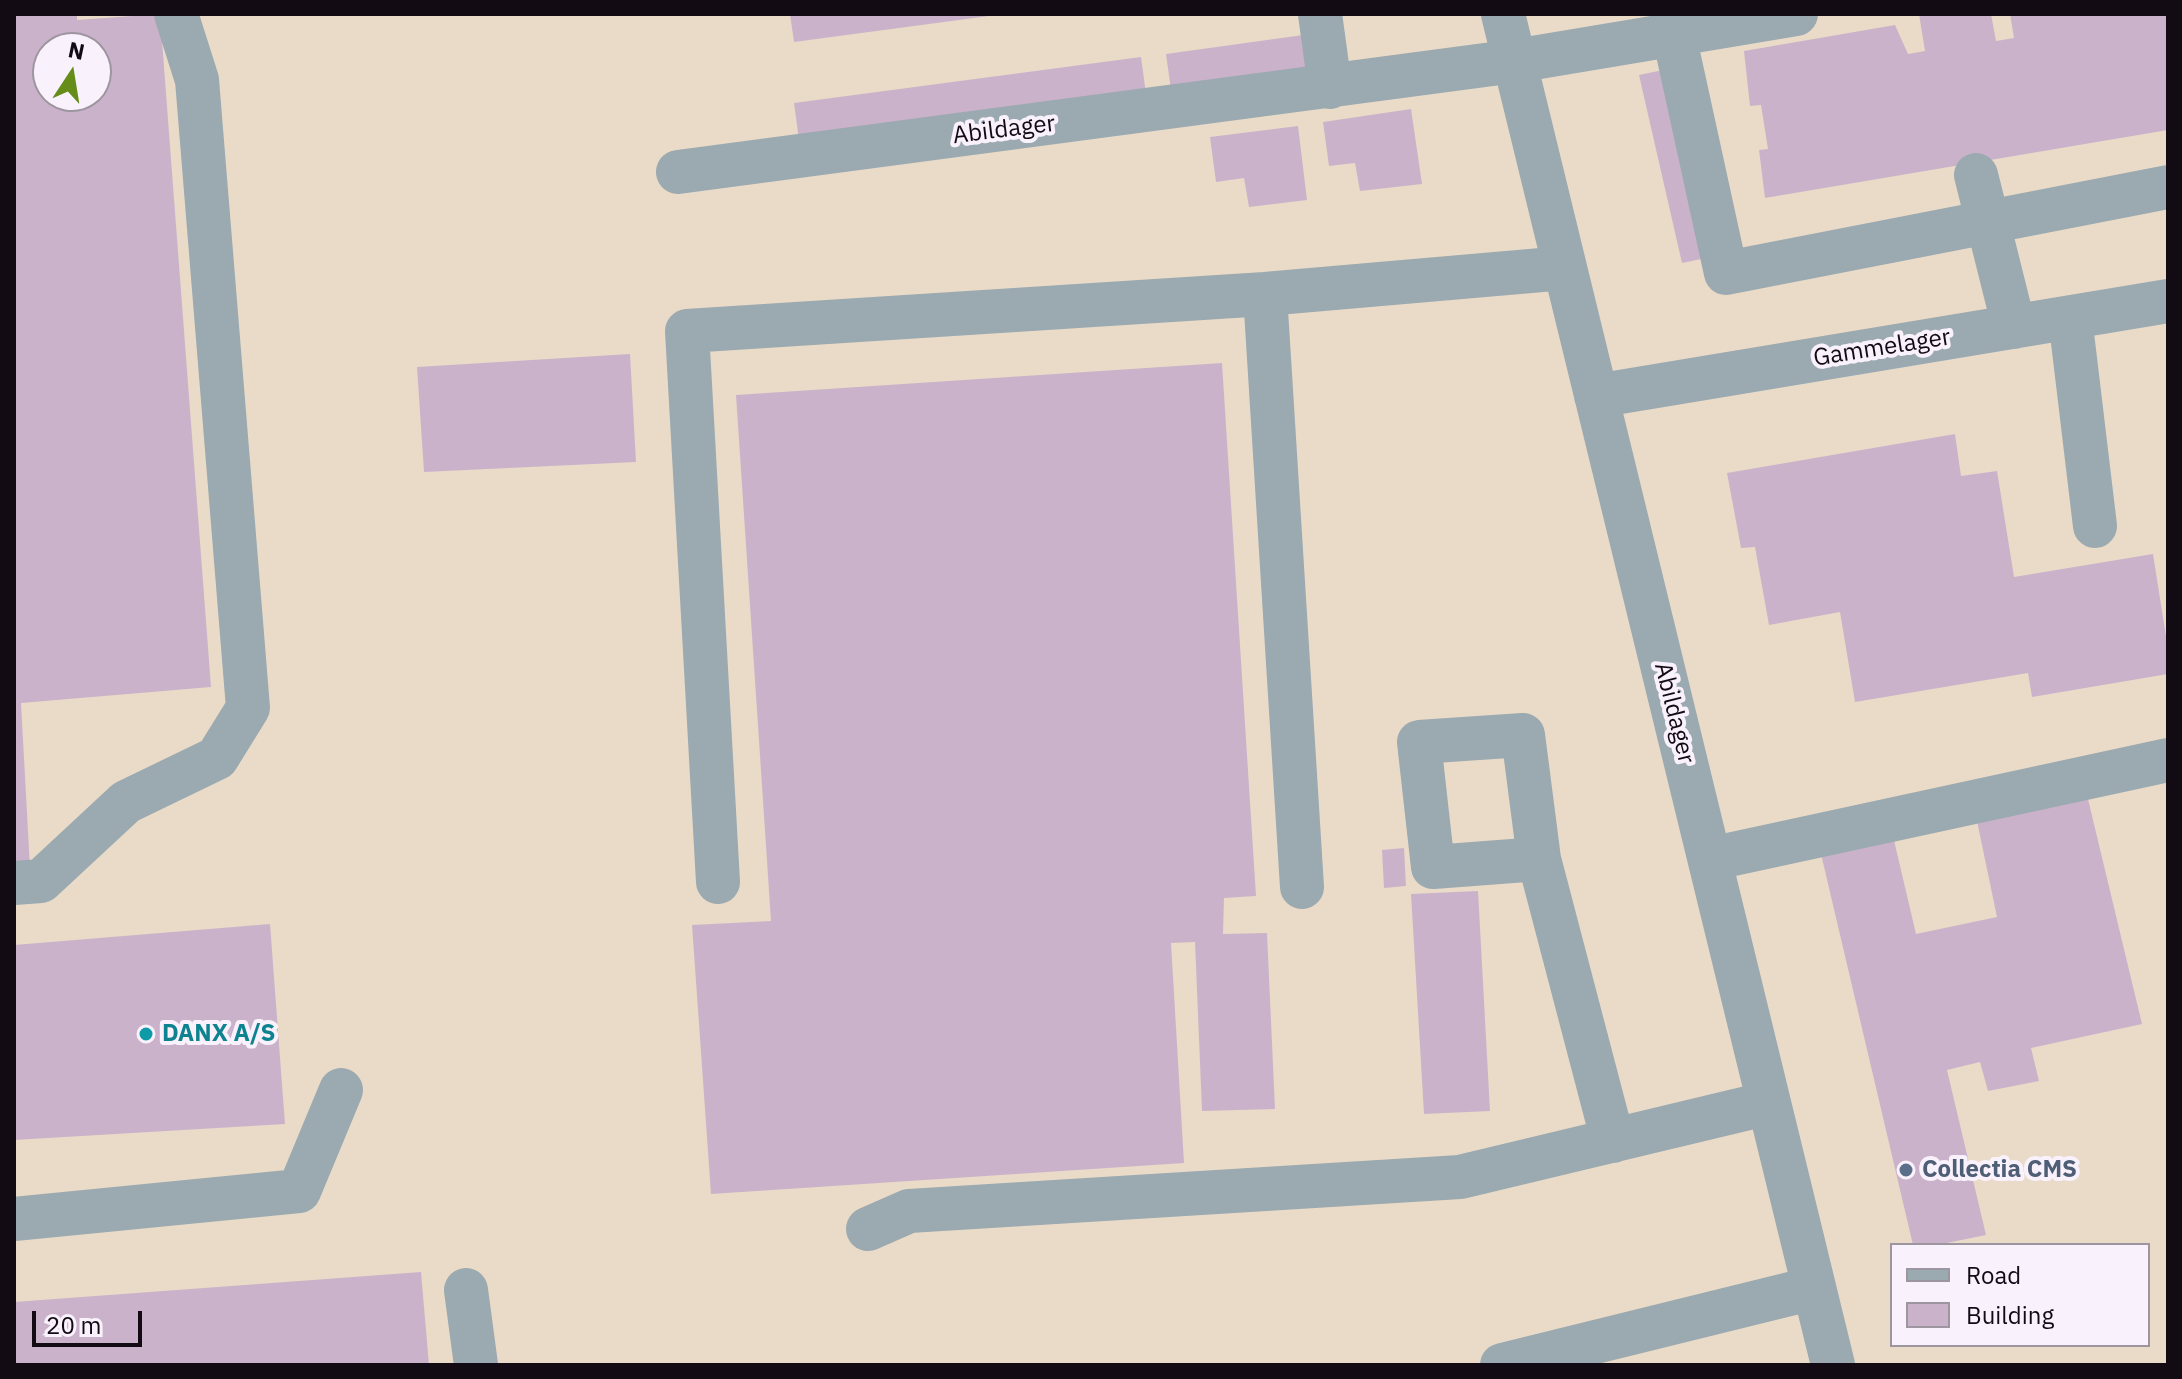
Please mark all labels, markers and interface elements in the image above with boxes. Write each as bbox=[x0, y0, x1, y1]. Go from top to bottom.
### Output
north arrow bbox=[32, 32, 112, 112]
text: N bbox=[66, 34, 87, 66]
street label: Abildager bbox=[951, 109, 1057, 151]
street label: Gammelager bbox=[1811, 323, 1953, 373]
street label: Abildager bbox=[1648, 660, 1700, 766]
place label: DANX A/S bbox=[162, 1020, 275, 1048]
marker: DANX A/S bbox=[137, 1025, 155, 1043]
place label: Collectia CMS bbox=[1922, 1156, 2077, 1184]
marker: Collectia CMS bbox=[1897, 1161, 1915, 1179]
legend bbox=[1890, 1243, 2150, 1347]
text: Road bbox=[1966, 1259, 2021, 1291]
scale bar bbox=[36, 1295, 146, 1345]
text: Building bbox=[1966, 1299, 2054, 1331]
text: 20 m bbox=[46, 1309, 101, 1341]

